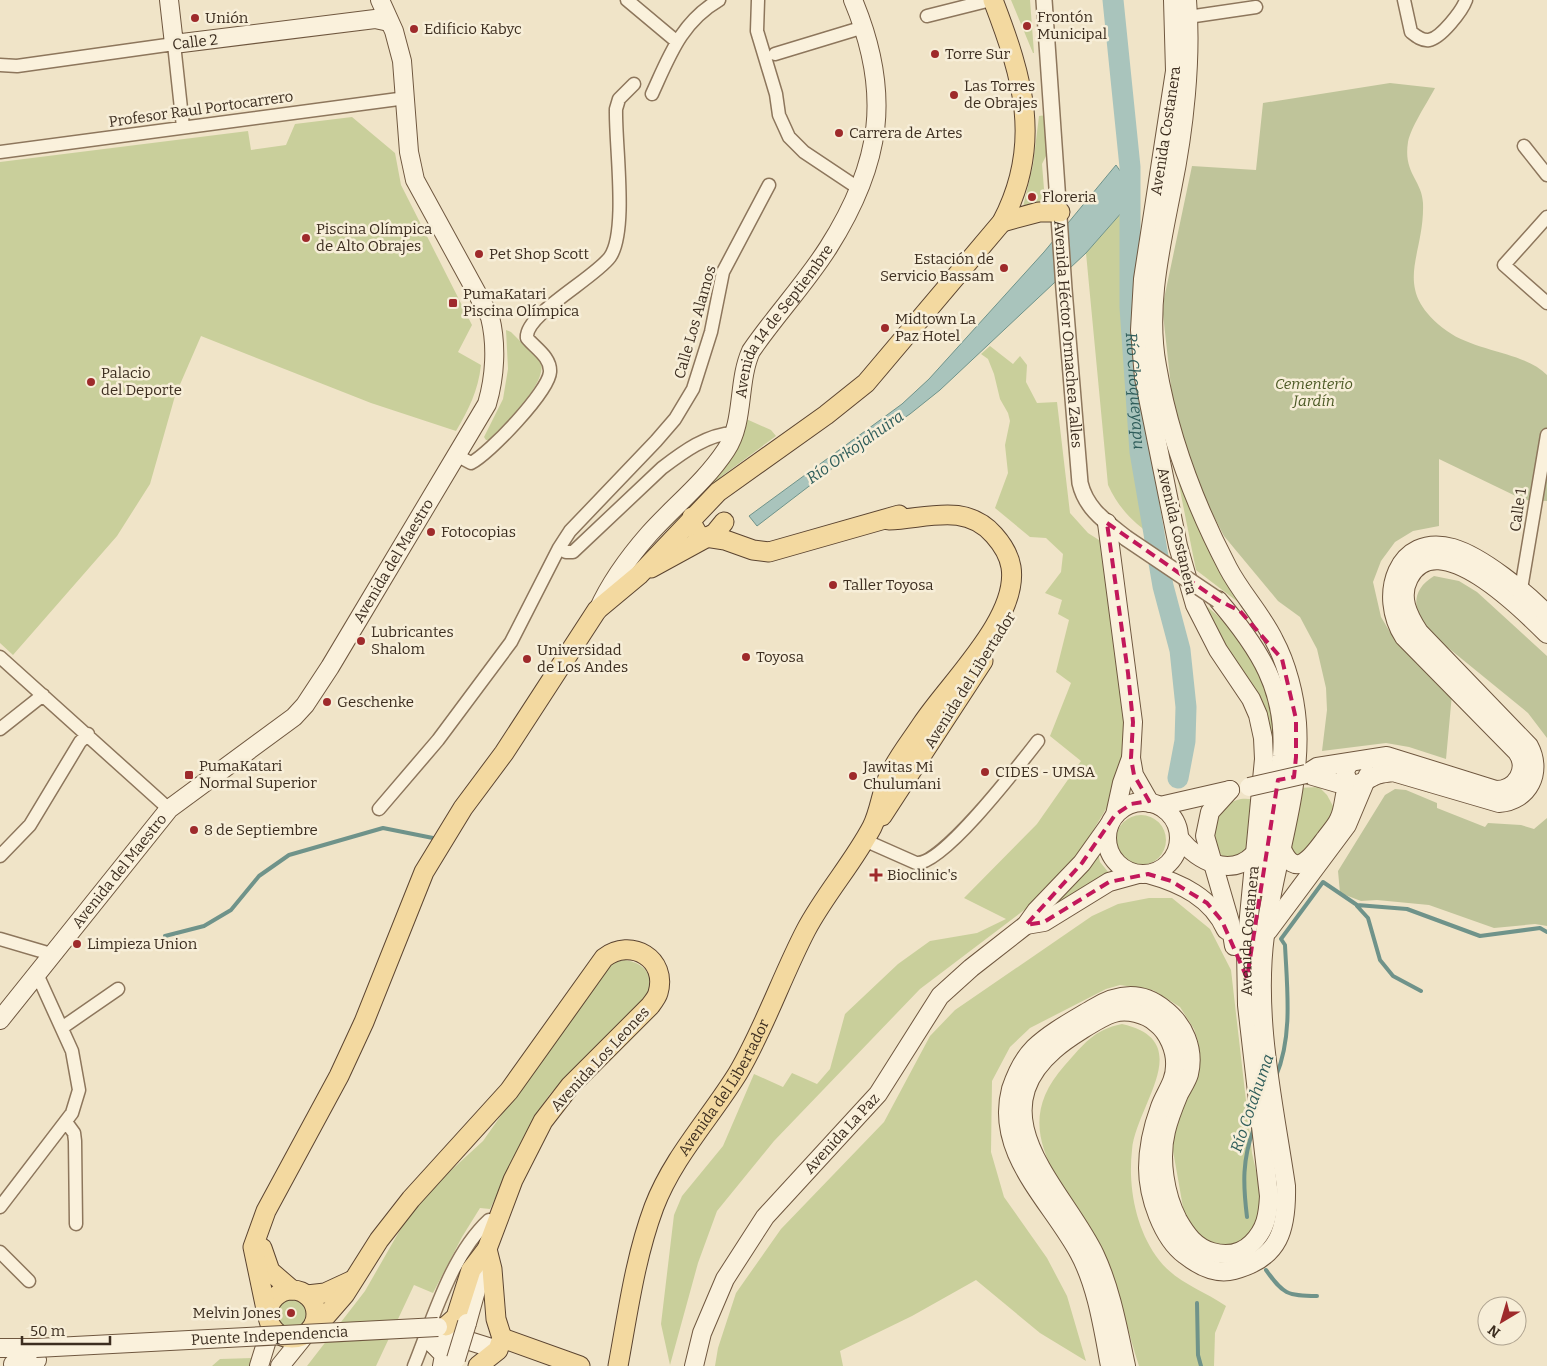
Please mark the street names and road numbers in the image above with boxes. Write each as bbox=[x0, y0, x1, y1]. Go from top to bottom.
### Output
street label: Calle 2 bbox=[171, 30, 219, 54]
street label: Avenida Costanera bbox=[1147, 66, 1184, 197]
street label: Profesor Raul Portocarrero bbox=[108, 87, 294, 131]
street label: Avenida Héctor Ormachea Zalles bbox=[1050, 220, 1086, 449]
street label: Avenida 14 de Septiembre bbox=[732, 241, 837, 399]
street label: Calle Los Alamos bbox=[670, 263, 720, 381]
street label: Avenida Costanera bbox=[1154, 466, 1200, 596]
street label: Calle 1 bbox=[1506, 487, 1530, 533]
street label: Avenida del Maestro bbox=[349, 496, 437, 626]
street label: Avenida del Libertador bbox=[921, 608, 1020, 752]
street label: Avenida del Maestro bbox=[68, 810, 171, 932]
street label: Avenida Costanera bbox=[1237, 865, 1263, 996]
street label: Avenida Los Leones bbox=[547, 1003, 653, 1115]
street label: Avenida del Libertador bbox=[674, 1016, 773, 1159]
street label: Avenida La Paz bbox=[800, 1089, 883, 1177]
street label: Puente Independencia bbox=[191, 1323, 349, 1349]

